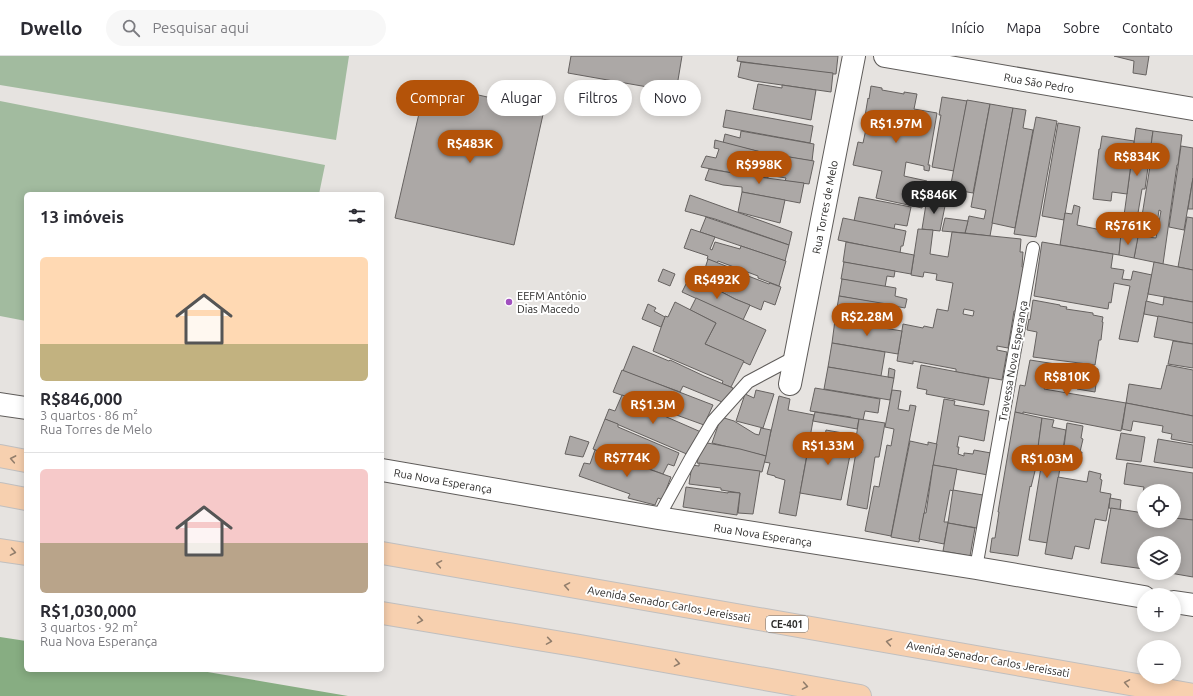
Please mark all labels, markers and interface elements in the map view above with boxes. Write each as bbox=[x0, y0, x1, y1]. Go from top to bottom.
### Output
search box bbox=[106, 10, 386, 46]
text: Dwello bbox=[20, 17, 82, 39]
icon: search bbox=[120, 17, 142, 39]
text: Pesquisar aqui bbox=[152, 19, 249, 36]
text: Início bbox=[951, 20, 984, 36]
text: Mapa bbox=[1006, 20, 1041, 36]
text: Sobre bbox=[1063, 20, 1100, 36]
text: Contato bbox=[1122, 20, 1173, 36]
street label: Rua São Pedro bbox=[1003, 71, 1075, 95]
chip: Comprar bbox=[396, 80, 479, 116]
chip: Alugar bbox=[487, 80, 556, 116]
chip: Filtros bbox=[564, 80, 632, 116]
chip: Novo bbox=[640, 80, 701, 116]
pin: R$1.97M bbox=[859, 110, 933, 144]
text: R$1.97M bbox=[870, 116, 922, 130]
pin: R$483K bbox=[437, 130, 503, 164]
text: R$483K bbox=[447, 136, 493, 150]
pin: R$834K bbox=[1104, 143, 1170, 177]
text: R$834K bbox=[1114, 149, 1160, 163]
pin: R$998K bbox=[726, 151, 792, 185]
text: R$998K bbox=[736, 157, 782, 171]
street label: Rua Torres de Melo bbox=[810, 159, 840, 255]
pin: R$846K bbox=[901, 181, 967, 215]
text: R$846K bbox=[911, 187, 957, 201]
icon: filters bbox=[346, 205, 368, 227]
text: 13 imóveis bbox=[40, 207, 124, 226]
pin: R$761K bbox=[1095, 212, 1161, 246]
text: R$761K bbox=[1105, 218, 1151, 232]
pin: R$492K bbox=[684, 266, 750, 300]
text: R$492K bbox=[694, 272, 740, 286]
icon: home bbox=[168, 283, 240, 355]
place label: EEFM Antônio Dias Macedo bbox=[517, 290, 587, 315]
marker: EEFM Antônio Dias Macedo bbox=[504, 297, 514, 307]
street label: Travessa Nova Esperança bbox=[996, 300, 1030, 422]
pin: R$2.28M bbox=[830, 303, 904, 337]
text: R$2.28M bbox=[841, 309, 893, 323]
pin: R$810K bbox=[1034, 363, 1100, 397]
text: R$810K bbox=[1044, 369, 1090, 383]
text: R$846,000 bbox=[40, 389, 122, 408]
pin: R$1.3M bbox=[620, 391, 686, 425]
text: R$1.3M bbox=[630, 397, 676, 411]
text: 3 quartos · 86 m² bbox=[40, 408, 138, 422]
text: Rua Torres de Melo bbox=[40, 422, 152, 436]
pin: R$1.33M bbox=[791, 432, 865, 466]
text: R$1.33M bbox=[802, 438, 854, 452]
pin: R$774K bbox=[594, 444, 660, 478]
pin: R$1.03M bbox=[1010, 445, 1084, 479]
text: R$774K bbox=[604, 450, 650, 464]
text: R$1.03M bbox=[1021, 451, 1073, 465]
one-way arrow bbox=[10, 455, 16, 463]
street label: Rua Nova Esperança bbox=[393, 466, 493, 496]
map controls bbox=[1137, 484, 1181, 684]
button: locate bbox=[1137, 484, 1181, 528]
icon: home bbox=[168, 495, 240, 567]
street label: Rua Nova Esperança bbox=[713, 521, 813, 549]
button: layers bbox=[1137, 536, 1181, 580]
one-way arrow bbox=[10, 547, 16, 556]
one-way arrow bbox=[436, 560, 442, 568]
one-way arrow bbox=[564, 582, 570, 591]
street label: Avenida Senador Carlos Jereissati bbox=[587, 584, 751, 624]
button: + bbox=[1137, 588, 1181, 632]
text: R$1,030,000 bbox=[40, 601, 136, 620]
one-way arrow bbox=[417, 615, 424, 624]
road number: CE-401 bbox=[766, 616, 808, 632]
text: 3 quartos · 92 m² bbox=[40, 620, 138, 634]
text: Rua Nova Esperança bbox=[40, 634, 157, 648]
one-way arrow bbox=[546, 636, 552, 645]
one-way arrow bbox=[885, 638, 892, 647]
street label: Avenida Senador Carlos Jereissati bbox=[906, 639, 1070, 679]
button: − bbox=[1137, 640, 1181, 684]
one-way arrow bbox=[674, 659, 680, 667]
one-way arrow bbox=[1124, 679, 1130, 688]
one-way arrow bbox=[802, 681, 808, 690]

